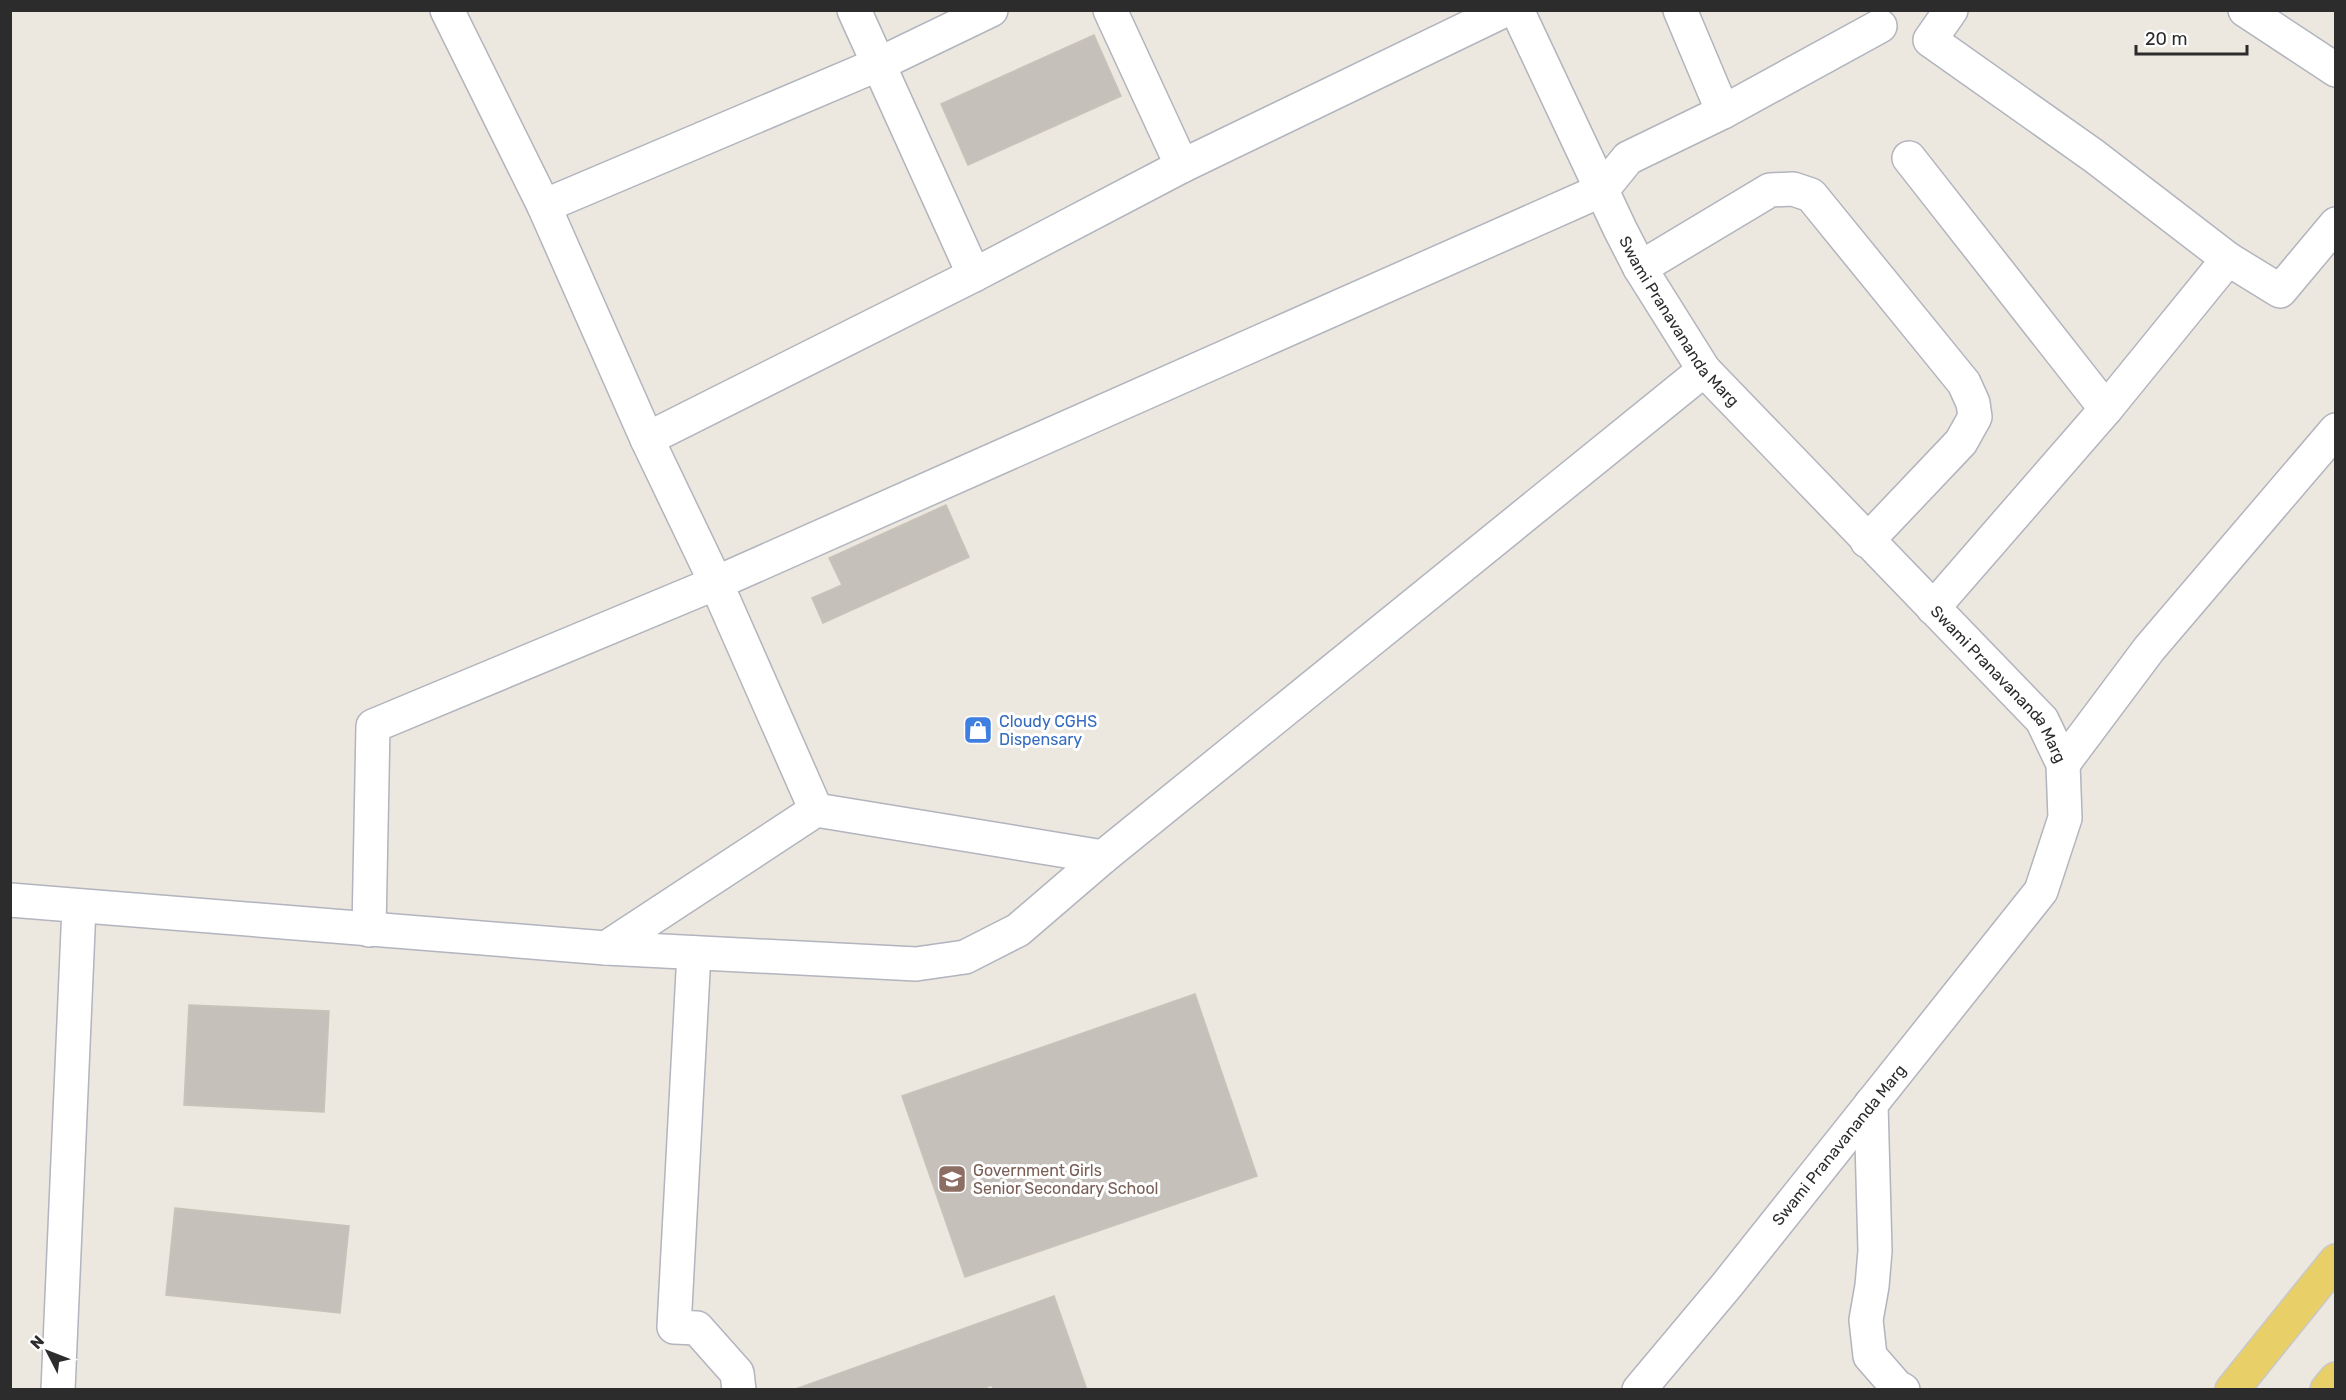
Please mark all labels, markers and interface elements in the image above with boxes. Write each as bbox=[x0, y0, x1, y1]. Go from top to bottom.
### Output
scale bar bbox=[2136, 18, 2247, 56]
text: 20 m bbox=[2145, 28, 2187, 50]
street label: Swami Pranavananda Marg bbox=[1616, 233, 1743, 410]
street label: Swami Pranavananda Marg bbox=[1927, 601, 2070, 766]
place label: Cloudy CGHS Dispensary bbox=[999, 712, 1097, 749]
shop icon: Cloudy CGHS Dispensary bbox=[962, 714, 994, 746]
street label: Swami Pranavananda Marg bbox=[1768, 1061, 1910, 1229]
place label: Government Girls Senior Secondary School bbox=[973, 1161, 1158, 1198]
school or university icon: Government Girls Senior Secondary School bbox=[936, 1163, 968, 1195]
north arrow bbox=[18, 1322, 78, 1382]
text: N bbox=[26, 1332, 48, 1353]

